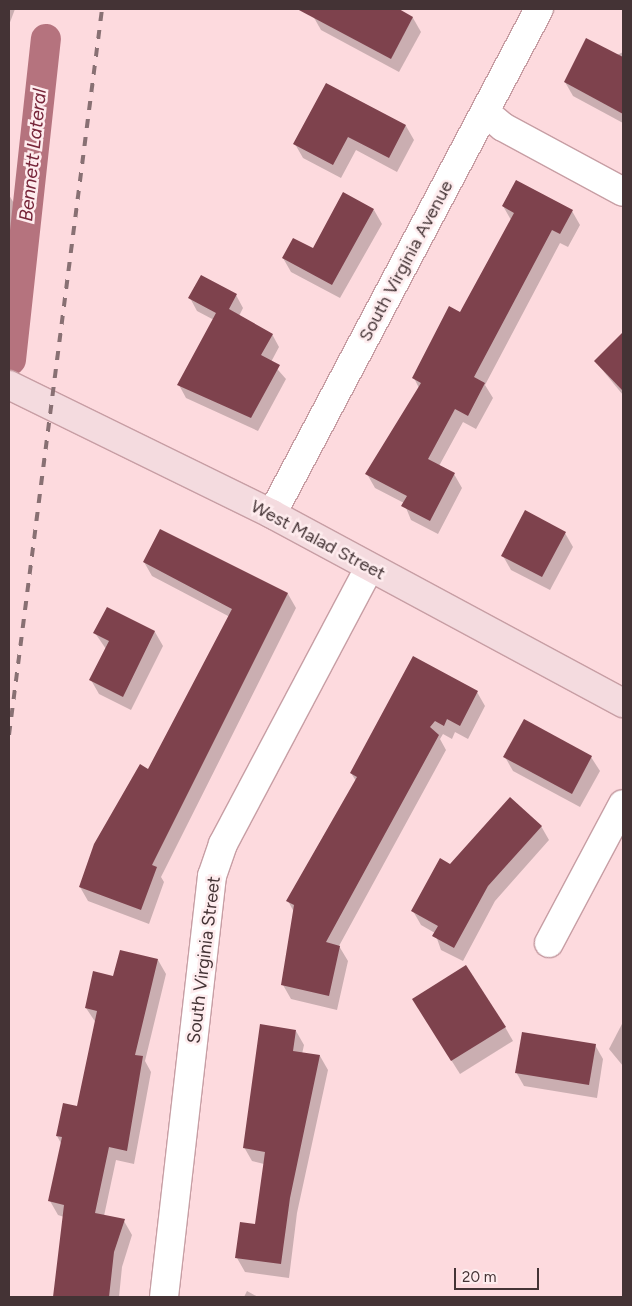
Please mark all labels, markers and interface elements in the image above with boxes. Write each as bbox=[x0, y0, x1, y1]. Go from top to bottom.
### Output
water label: Bennett Lateral bbox=[15, 87, 51, 223]
street label: South Virginia Avenue bbox=[354, 177, 458, 345]
street label: West Malad Street bbox=[247, 495, 389, 585]
street label: South Virginia Street bbox=[183, 875, 225, 1045]
scale bar bbox=[457, 1258, 542, 1290]
text: 20 m bbox=[462, 1268, 496, 1286]

